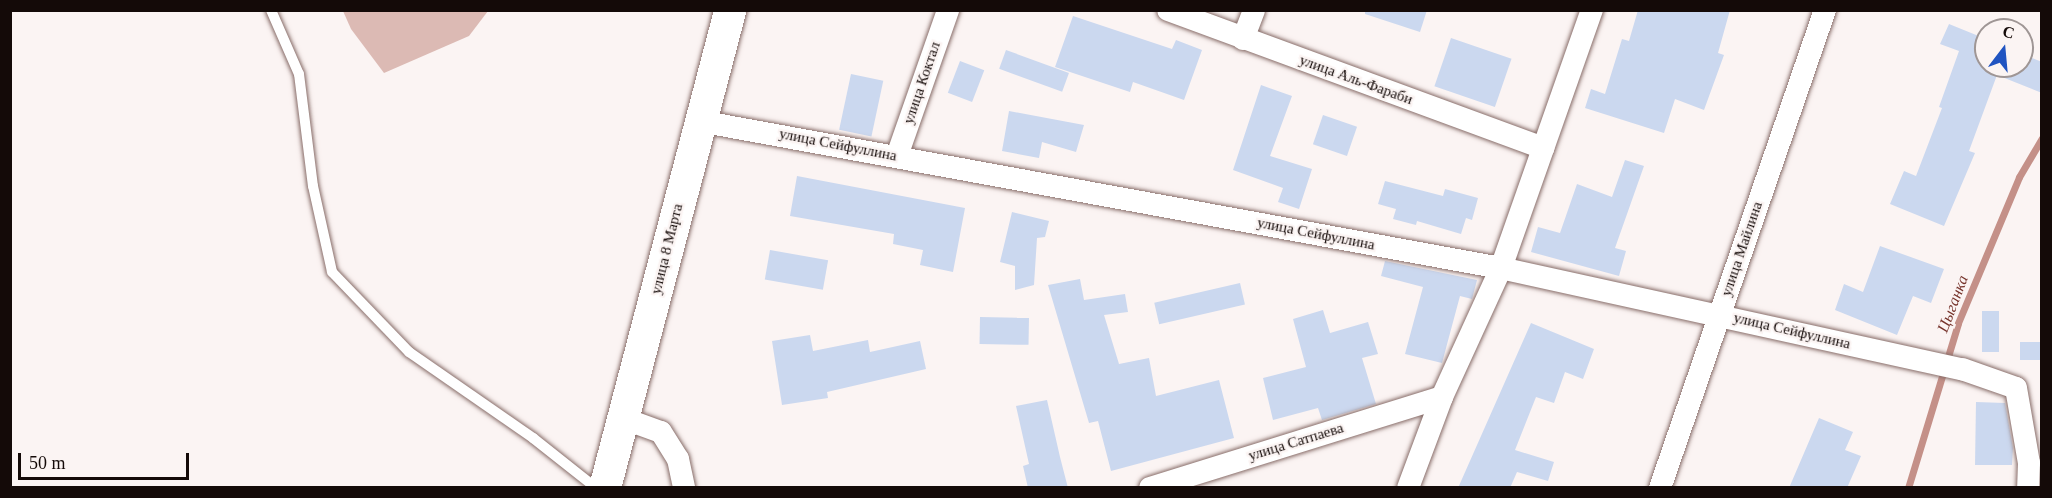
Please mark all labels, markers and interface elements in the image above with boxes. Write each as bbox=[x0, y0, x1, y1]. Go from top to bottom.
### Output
north arrow bbox=[1974, 18, 2034, 78]
text: С bbox=[2001, 22, 2016, 42]
street label: улица Коктал bbox=[900, 40, 944, 126]
street label: улица Аль-Фараби bbox=[1297, 51, 1415, 109]
street label: улица Сейфуллина bbox=[778, 125, 898, 165]
street label: улица Майлина bbox=[1717, 199, 1767, 299]
street label: улица 8 Марта bbox=[647, 202, 687, 296]
street label: улица Сейфуллина bbox=[1256, 214, 1376, 254]
water label: Цыганка bbox=[1933, 273, 1973, 335]
street label: улица Сейфуллина bbox=[1732, 309, 1852, 353]
street label: улица Сатпаева bbox=[1246, 419, 1346, 465]
scale bar bbox=[21, 441, 192, 479]
text: 50 m bbox=[29, 453, 66, 473]

